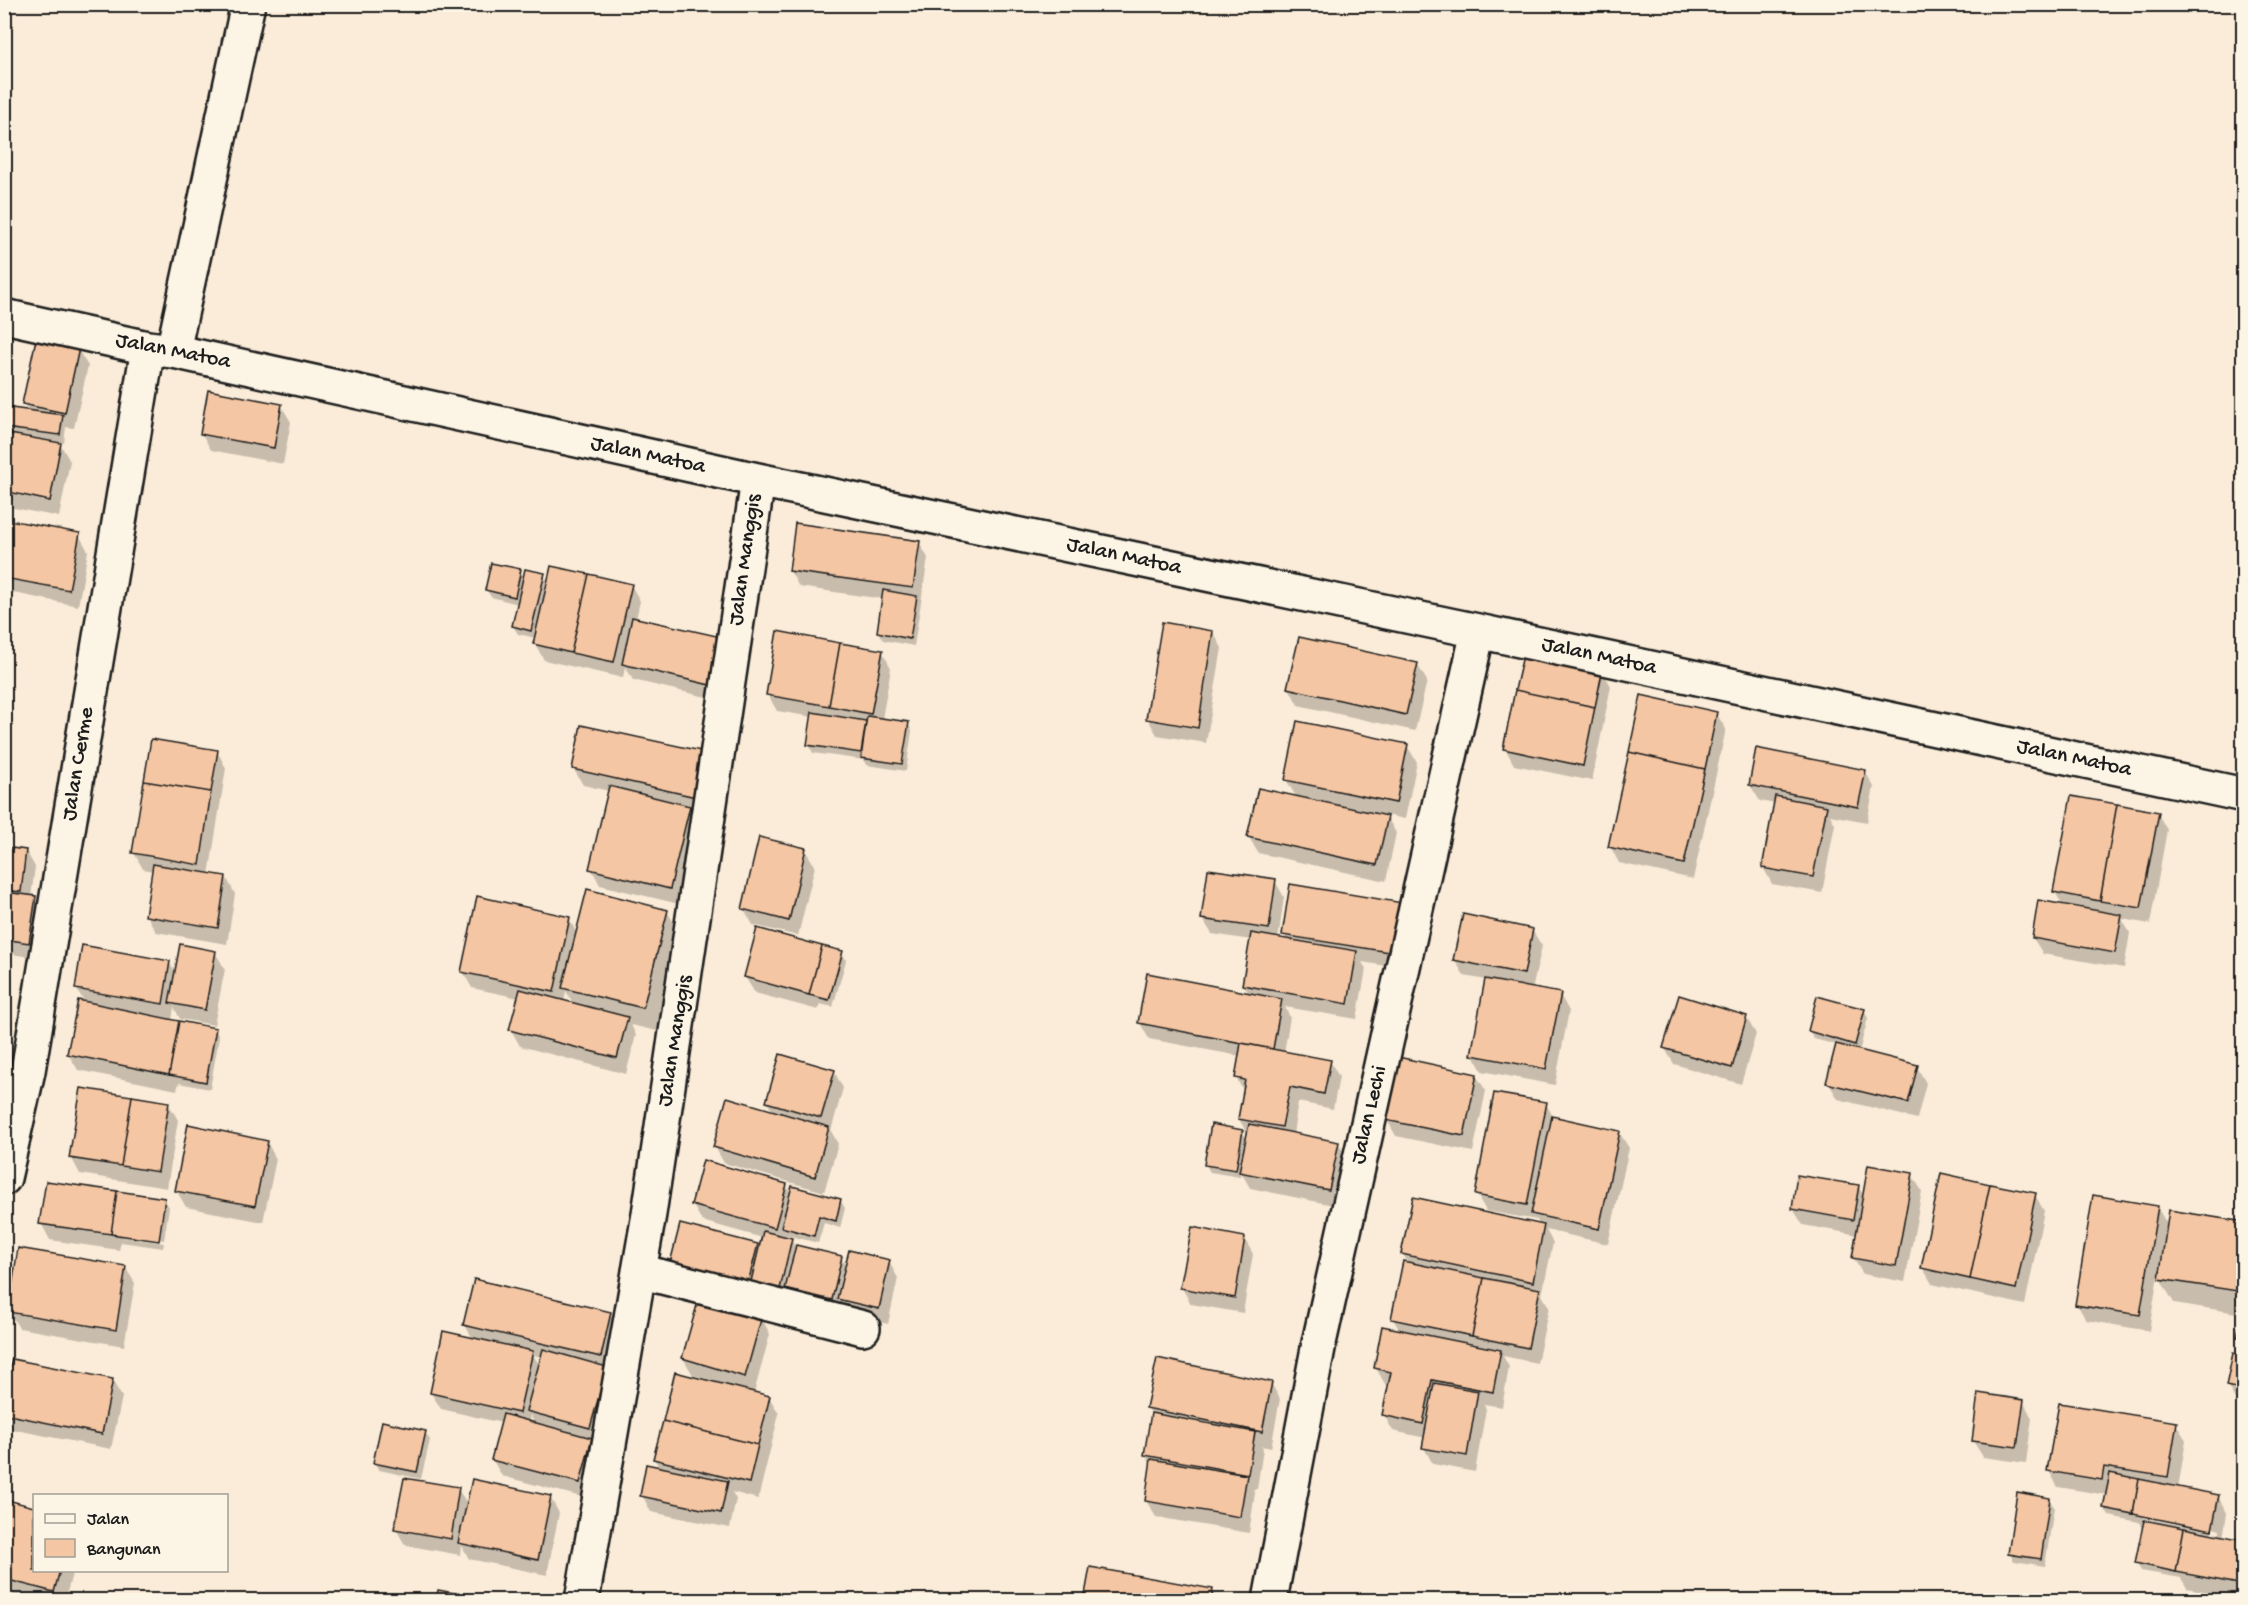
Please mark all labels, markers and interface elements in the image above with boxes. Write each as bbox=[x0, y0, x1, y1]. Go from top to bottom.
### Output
street label: Jalan Matoa bbox=[113, 328, 234, 376]
street label: Jalan Matoa bbox=[588, 431, 709, 481]
street label: Jalan Manggis bbox=[724, 492, 768, 627]
street label: Jalan Matoa bbox=[1064, 532, 1185, 582]
street label: Jalan Matoa bbox=[1539, 632, 1660, 682]
street label: Jalan Cerme bbox=[57, 705, 101, 823]
street label: Jalan Matoa bbox=[2014, 734, 2135, 784]
street label: Jalan Manggis bbox=[653, 973, 699, 1108]
street label: Jalan Lechi bbox=[1346, 1063, 1394, 1167]
legend bbox=[33, 1494, 228, 1572]
text: Jalan bbox=[87, 1510, 129, 1531]
text: Bangunan bbox=[86, 1540, 161, 1561]

